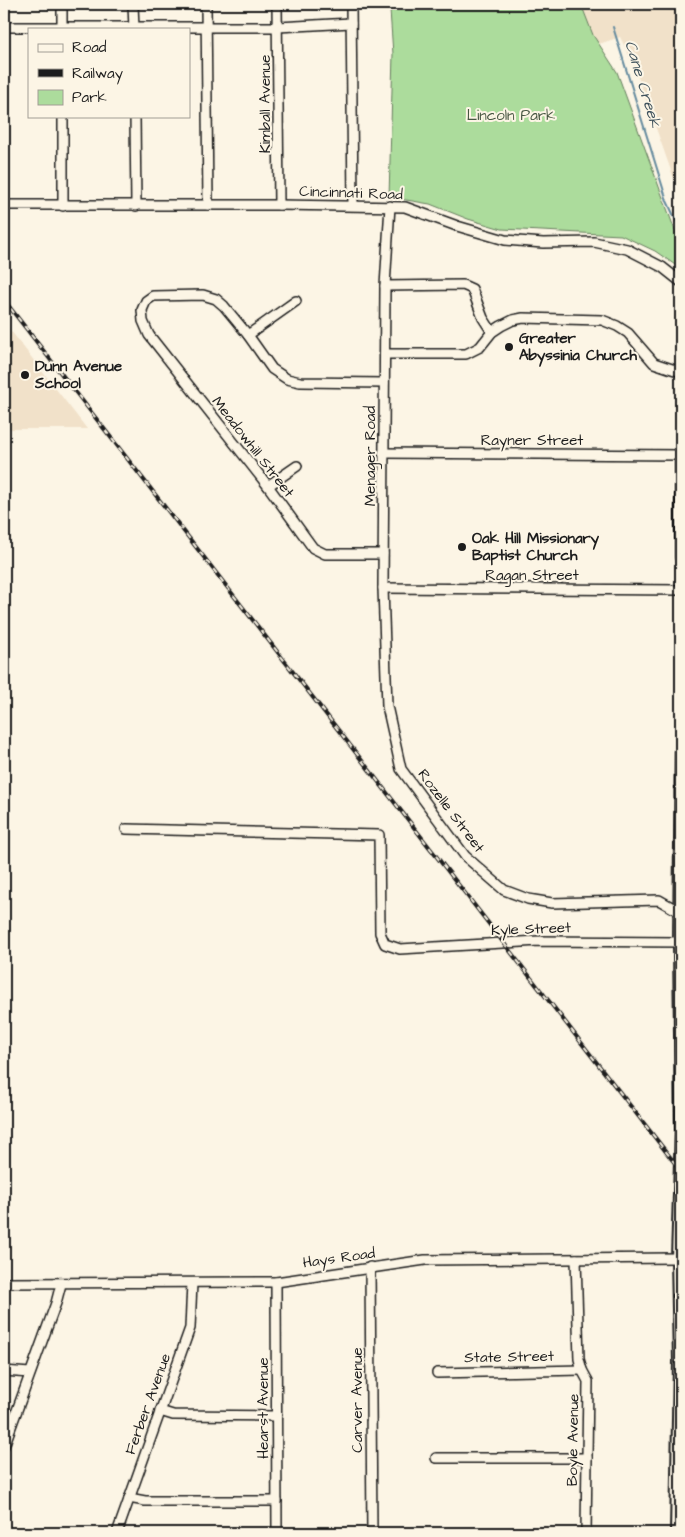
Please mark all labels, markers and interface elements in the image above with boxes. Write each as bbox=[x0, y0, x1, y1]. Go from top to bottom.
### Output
legend bbox=[28, 28, 190, 118]
text: Road bbox=[72, 37, 107, 58]
water label: Cane Creek bbox=[619, 38, 667, 131]
street label: Kimball Avenue bbox=[255, 55, 276, 153]
text: Railway bbox=[72, 63, 123, 85]
text: Park bbox=[72, 87, 107, 108]
park label: Lincoln Park bbox=[467, 105, 555, 126]
street label: Cincinnati Road bbox=[299, 181, 403, 205]
place label: Greater Abyssinia Church bbox=[519, 328, 637, 367]
marker: Greater Abyssinia Church bbox=[503, 341, 515, 353]
place label: Dunn Avenue School bbox=[34, 356, 122, 394]
marker: Dunn Avenue School bbox=[19, 369, 31, 381]
street label: Meadowhill Street bbox=[207, 392, 299, 502]
street label: Menager Road bbox=[360, 406, 382, 506]
street label: Rayner Street bbox=[481, 430, 583, 452]
place label: Oak Hill Missionary Baptist Church bbox=[472, 528, 600, 566]
marker: Oak Hill Missionary Baptist Church bbox=[456, 541, 468, 553]
street label: Ragan Street bbox=[485, 565, 579, 587]
street label: Rozelle Street bbox=[413, 765, 489, 857]
street label: Kyle Street bbox=[491, 917, 571, 942]
street label: Hays Road bbox=[301, 1242, 377, 1274]
street label: State Street bbox=[464, 1346, 554, 1368]
street label: Carver Avenue bbox=[347, 1347, 368, 1453]
street label: Ferber Avenue bbox=[120, 1350, 176, 1458]
street label: Hearst Avenue bbox=[253, 1357, 274, 1459]
street label: Boyle Avenue bbox=[562, 1394, 585, 1486]

